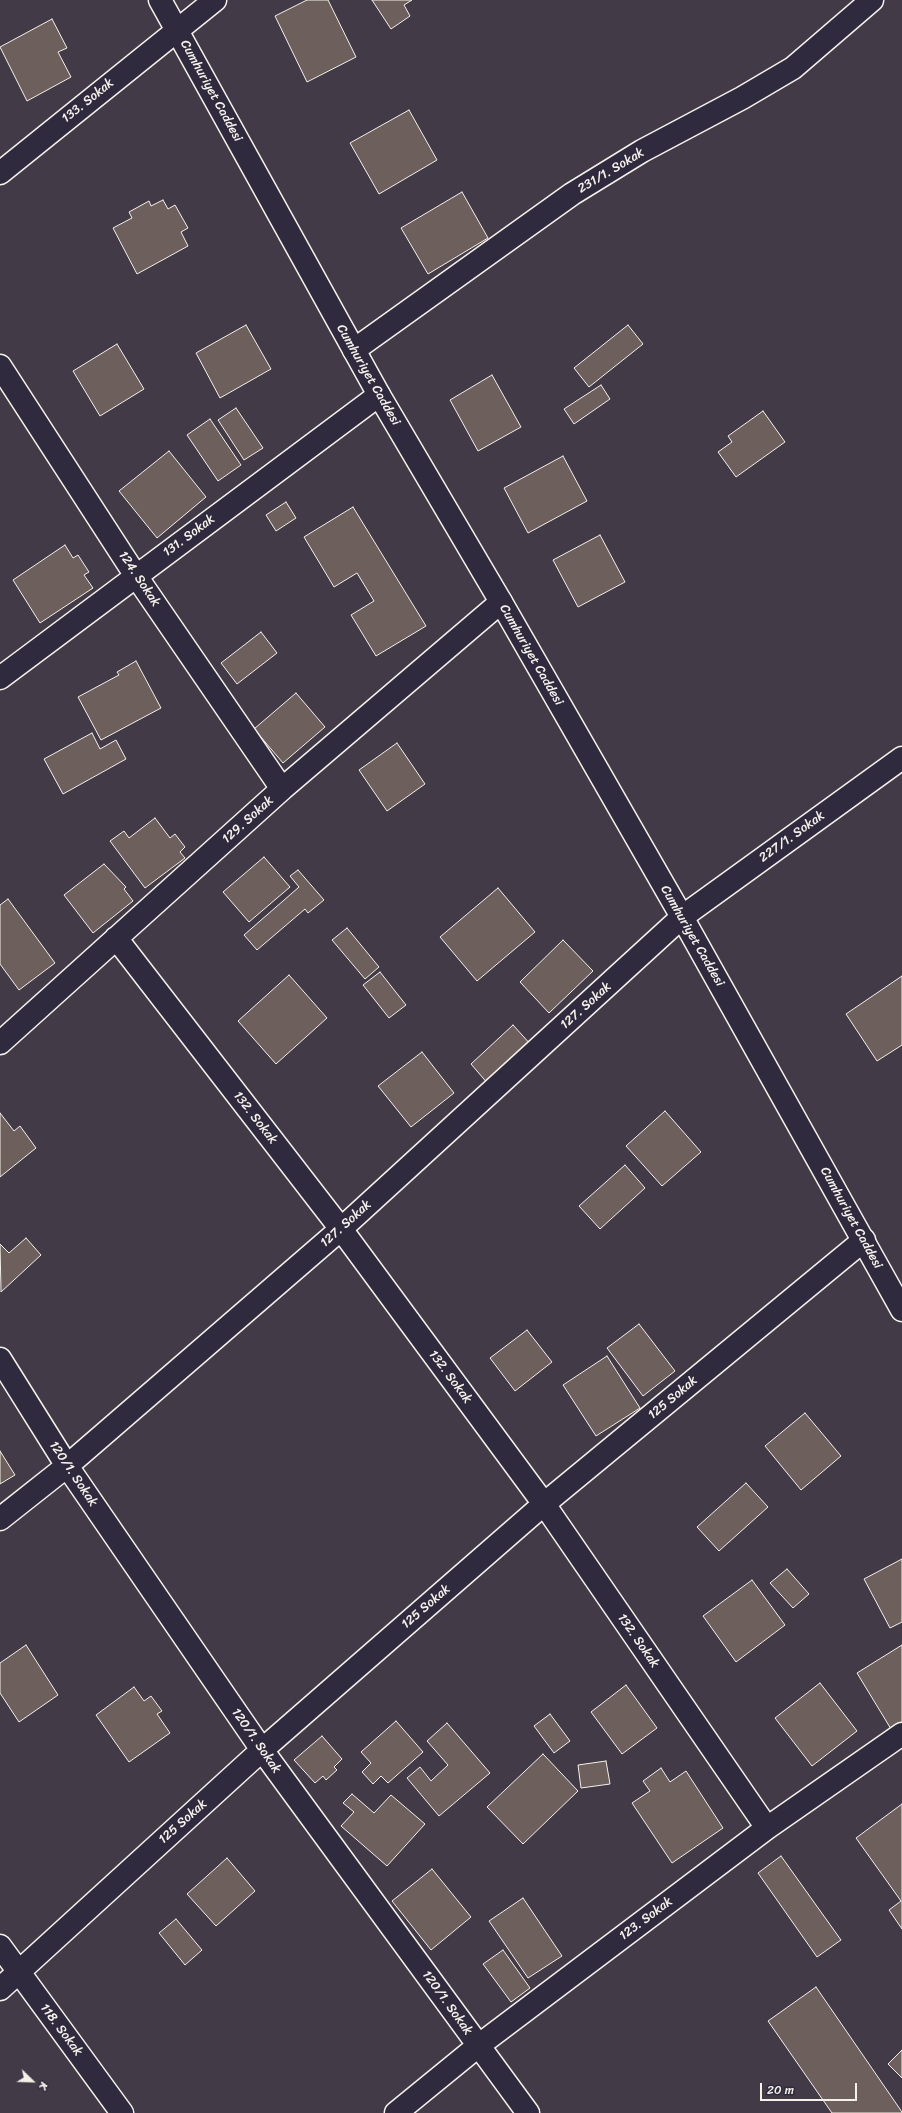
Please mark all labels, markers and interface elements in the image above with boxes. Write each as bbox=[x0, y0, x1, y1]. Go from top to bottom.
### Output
street label: Cumhuriyet Caddesi bbox=[176, 37, 246, 145]
street label: 133. Sokak bbox=[59, 75, 117, 127]
street label: 231/1. Sokak bbox=[575, 145, 647, 197]
street label: Cumhuriyet Caddesi bbox=[333, 322, 403, 428]
street label: 131. Sokak bbox=[160, 512, 218, 560]
street label: 124. Sokak bbox=[115, 548, 163, 610]
street label: Cumhuriyet Caddesi bbox=[496, 602, 566, 708]
street label: 129. Sokak bbox=[219, 793, 277, 847]
street label: 227/1. Sokak bbox=[756, 808, 828, 866]
street label: Cumhuriyet Caddesi bbox=[657, 883, 727, 989]
street label: 127. Sokak bbox=[557, 979, 615, 1033]
street label: 132. Sokak bbox=[230, 1089, 280, 1147]
street label: Cumhuriyet Caddesi bbox=[816, 1164, 886, 1272]
street label: 127. Sokak bbox=[317, 1197, 375, 1251]
street label: 132. Sokak bbox=[425, 1347, 475, 1407]
street label: 125 Sokak bbox=[645, 1373, 701, 1423]
street label: 120/1. Sokak bbox=[45, 1438, 101, 1510]
street label: 125 Sokak bbox=[398, 1582, 454, 1632]
street label: 132. Sokak bbox=[614, 1611, 662, 1671]
street label: 120/1. Sokak bbox=[228, 1706, 284, 1776]
street label: 125 Sokak bbox=[156, 1796, 210, 1848]
street label: 123. Sokak bbox=[616, 1894, 676, 1944]
street label: 120/1. Sokak bbox=[418, 1968, 476, 2038]
street label: 118. Sokak bbox=[36, 2001, 86, 2059]
north arrow bbox=[12, 2061, 52, 2101]
scale bar bbox=[762, 2075, 859, 2101]
text: K bbox=[33, 2079, 54, 2093]
text: 20 m bbox=[767, 2079, 794, 2101]

